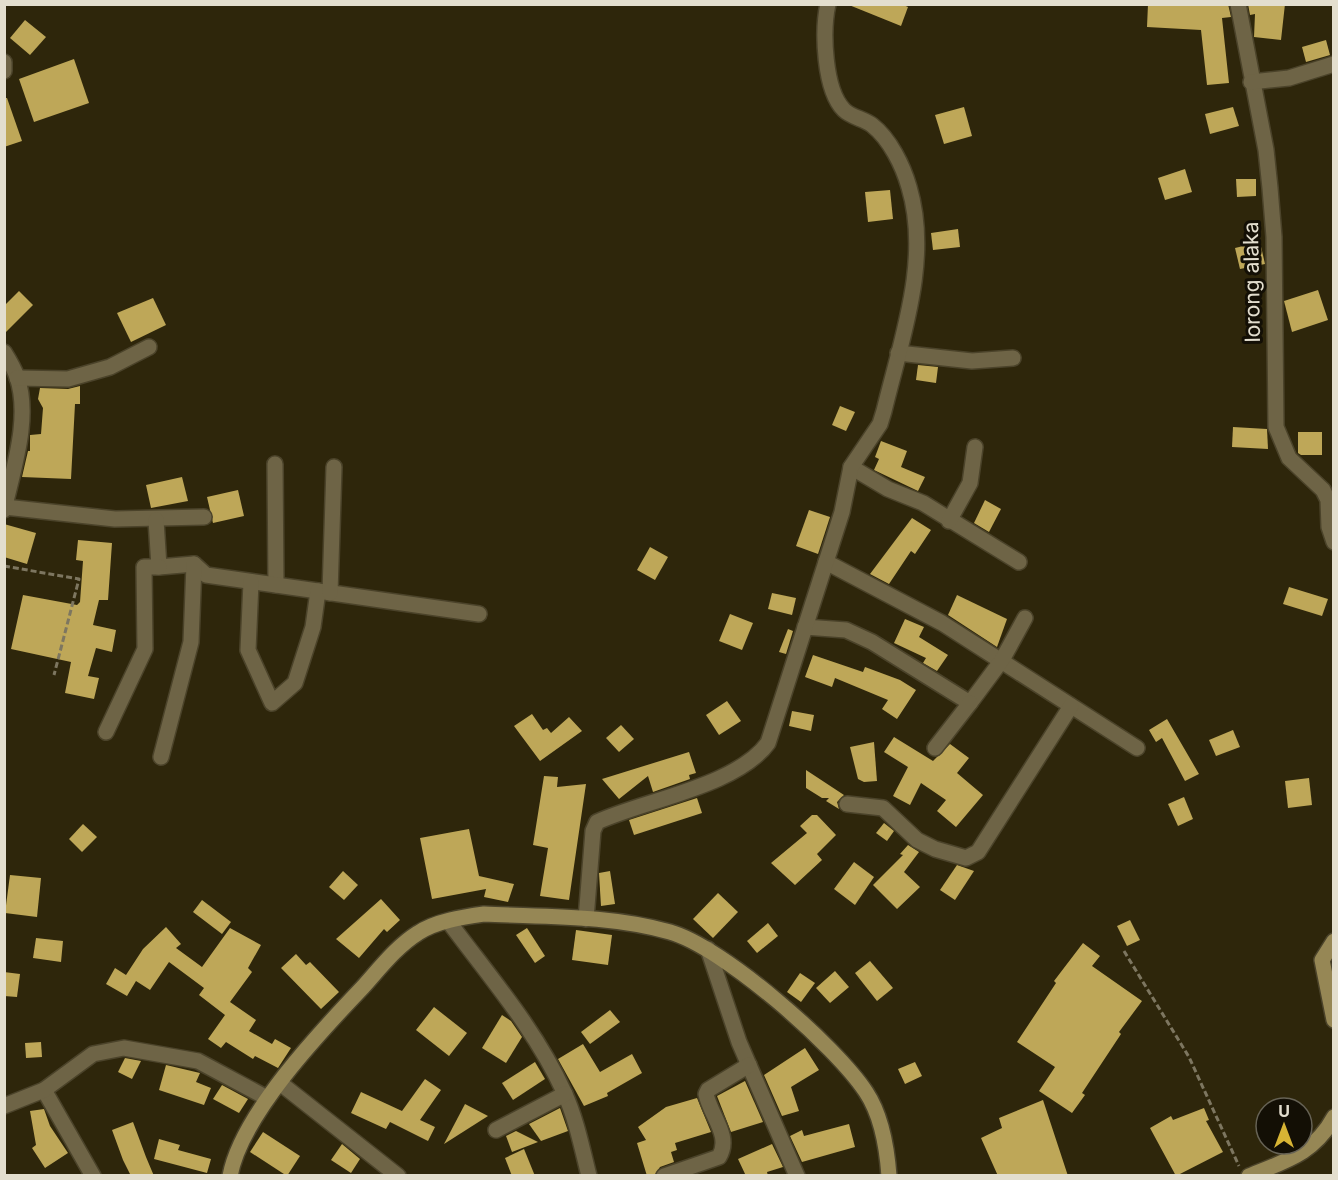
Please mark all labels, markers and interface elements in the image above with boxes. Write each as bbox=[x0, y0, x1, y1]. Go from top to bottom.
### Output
street label: lorong alaka bbox=[1238, 221, 1265, 343]
north arrow bbox=[1254, 1096, 1314, 1156]
text: U bbox=[1278, 1101, 1290, 1121]

